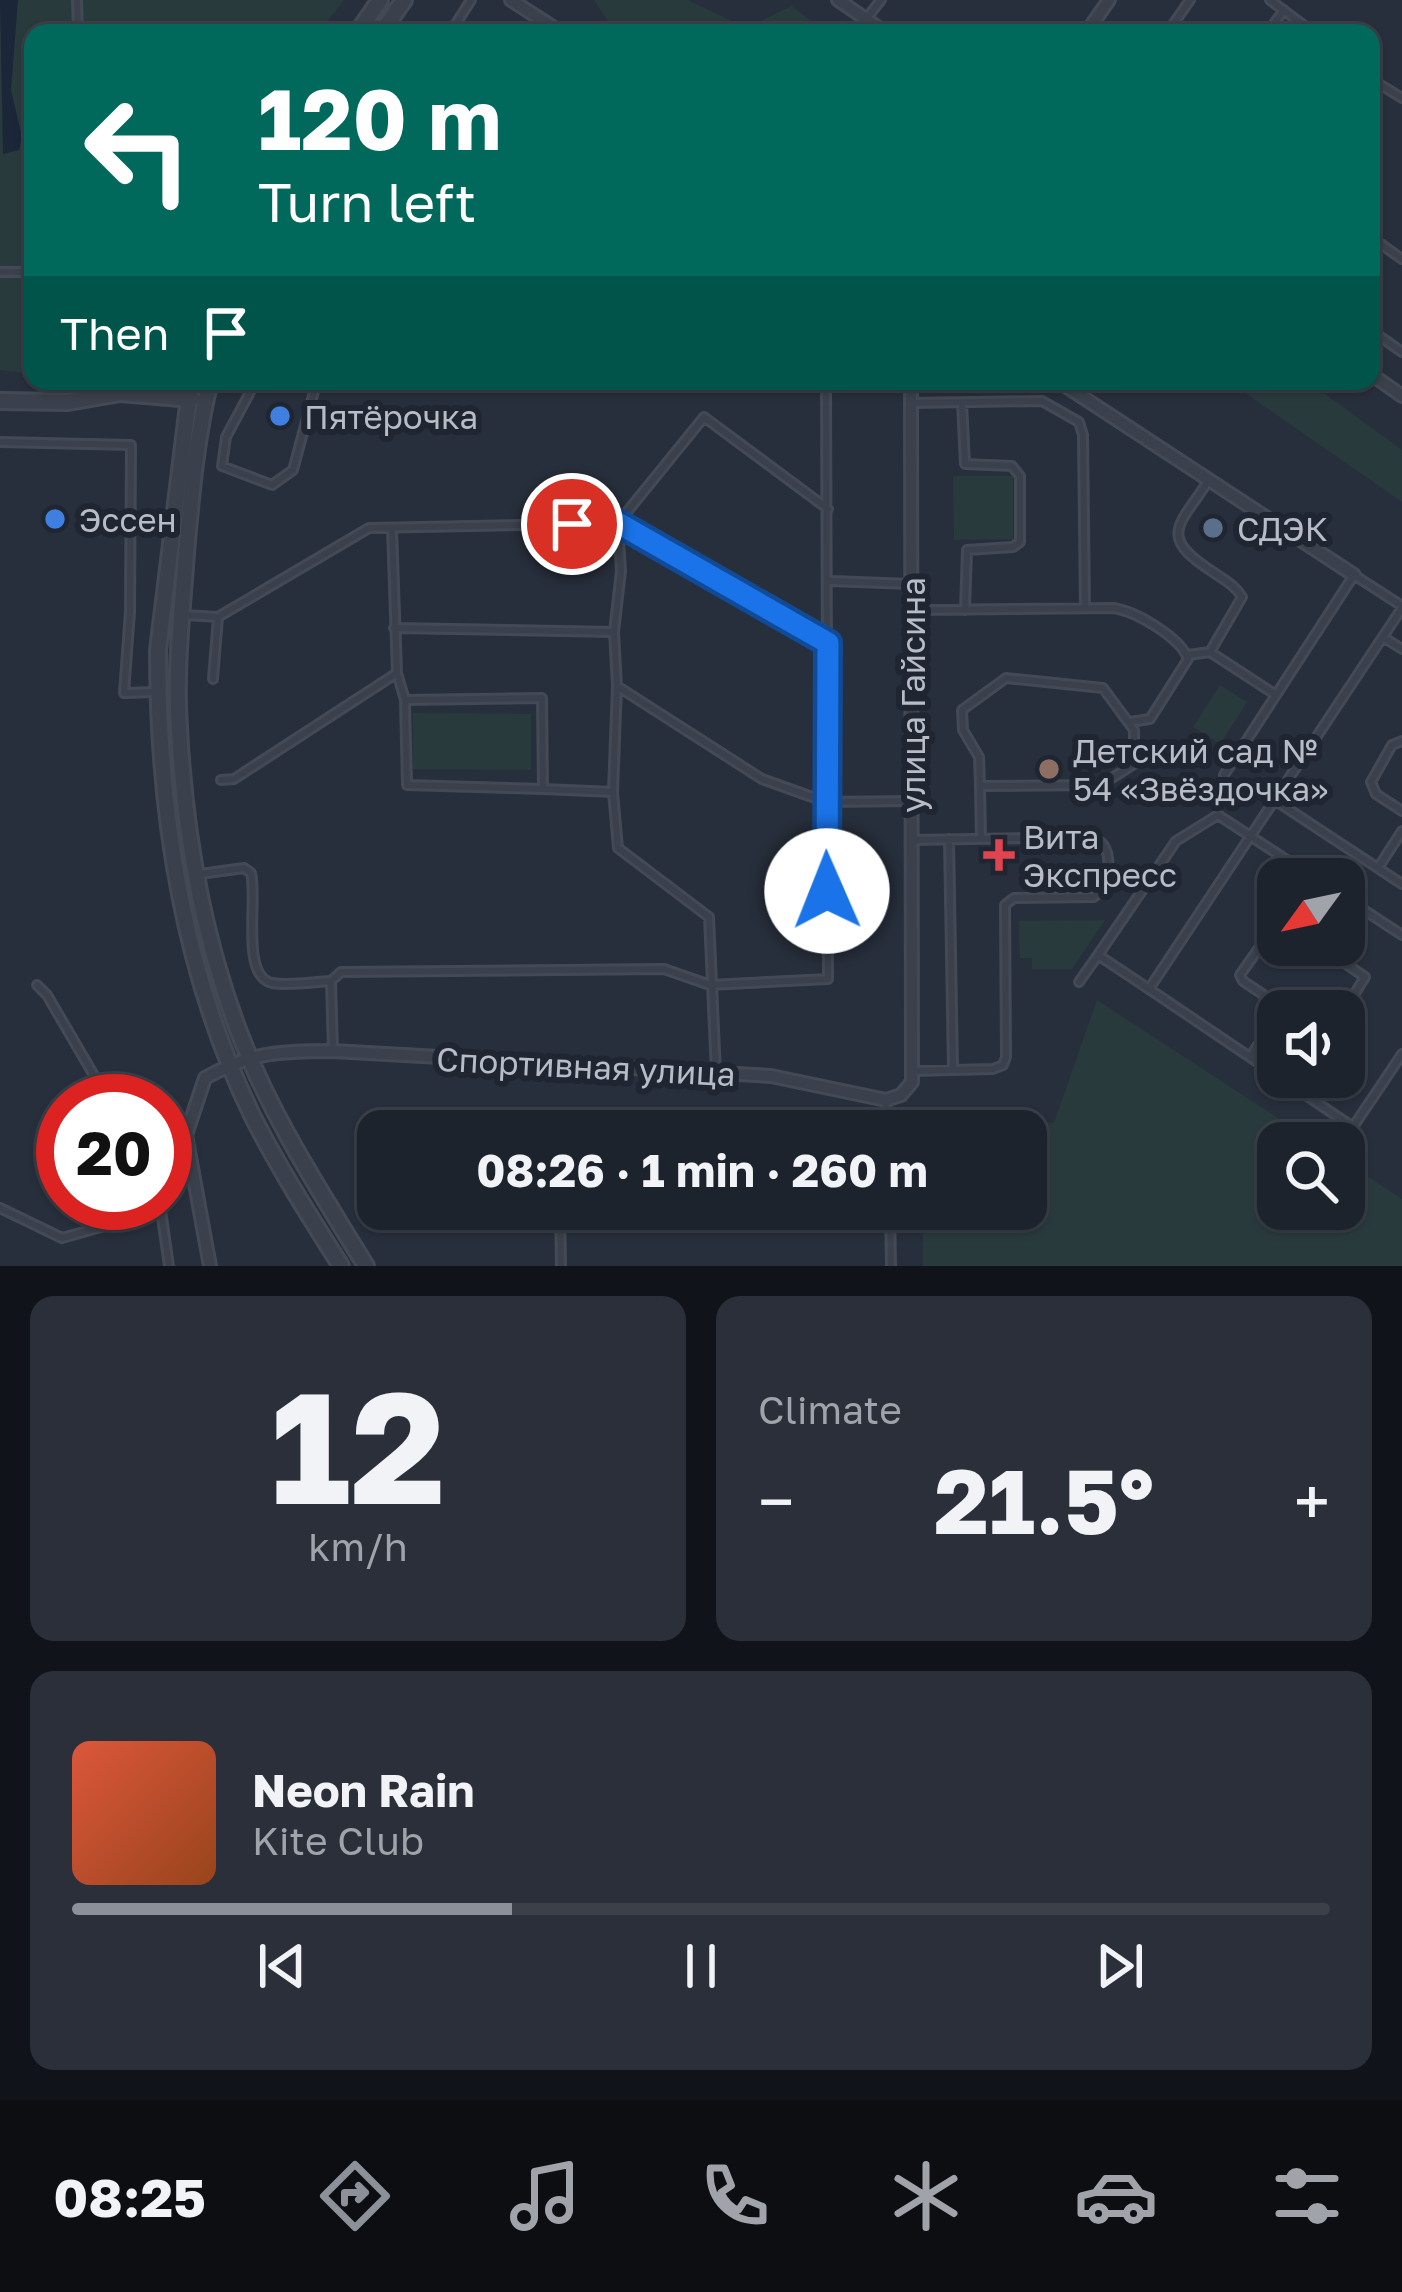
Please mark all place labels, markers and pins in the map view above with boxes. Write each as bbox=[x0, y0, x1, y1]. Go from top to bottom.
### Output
place label: Пятёрочка bbox=[304, 397, 478, 436]
marker: Пятёрочка bbox=[267, 403, 293, 429]
pin bbox=[521, 473, 623, 575]
place label: Эссен bbox=[79, 500, 177, 539]
marker: Эссен bbox=[42, 506, 68, 532]
place label: СДЭК bbox=[1237, 509, 1328, 548]
marker: СДЭК bbox=[1200, 515, 1226, 541]
place label: Детский сад № 54 «Звёздочка» bbox=[1073, 731, 1328, 808]
marker: Детский сад № 54 «Звёздочка» bbox=[1036, 756, 1062, 782]
place label: Вита Экспресс bbox=[1023, 817, 1177, 894]
marker: Вита Экспресс bbox=[986, 842, 1012, 868]

